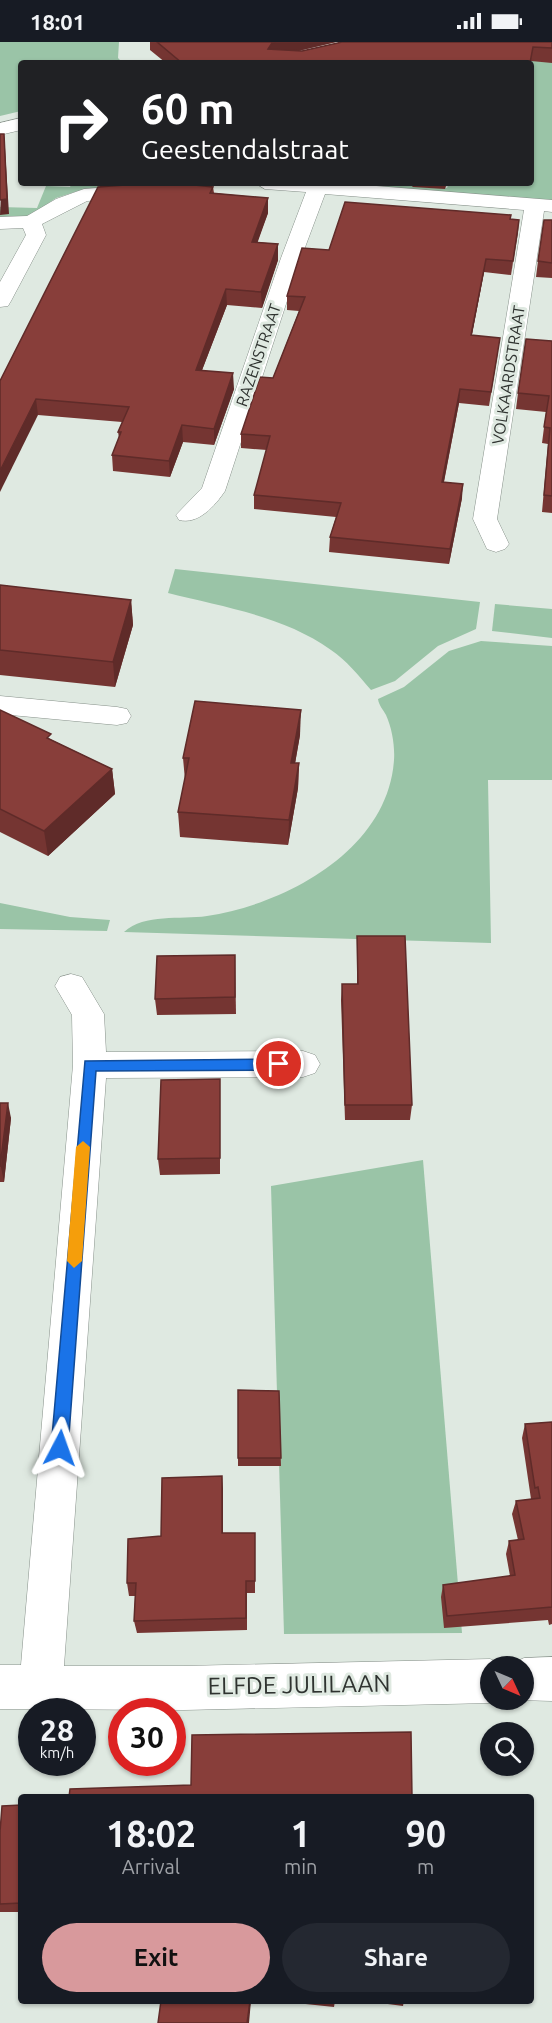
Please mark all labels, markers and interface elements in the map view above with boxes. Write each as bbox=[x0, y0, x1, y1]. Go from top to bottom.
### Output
text: 18:01 bbox=[30, 9, 85, 34]
icon: right bbox=[42, 84, 120, 162]
text: 60 m bbox=[141, 85, 235, 132]
text: Geestendalstraat bbox=[141, 134, 349, 164]
street label: RAZENSTRAAT bbox=[232, 301, 284, 409]
street label: VOLKAARDSTRAAT bbox=[488, 304, 528, 446]
pin bbox=[253, 1038, 304, 1089]
icon: arrive bbox=[262, 1047, 295, 1080]
position arrow bbox=[28, 1416, 92, 1480]
north arrow bbox=[480, 1656, 534, 1710]
map controls bbox=[480, 1656, 534, 1776]
street label: ELFDE JULILAAN bbox=[207, 1669, 391, 1700]
speed limit sign: 30 bbox=[108, 1698, 186, 1776]
text: 28 bbox=[40, 1713, 74, 1747]
button: search bbox=[480, 1722, 534, 1776]
text: km/h bbox=[40, 1744, 74, 1761]
text: 18:02 bbox=[106, 1813, 196, 1854]
text: 1 bbox=[291, 1813, 311, 1854]
text: 90 bbox=[405, 1813, 446, 1854]
text: Arrival bbox=[122, 1855, 180, 1878]
text: min bbox=[284, 1855, 318, 1878]
text: m bbox=[417, 1855, 434, 1878]
button: Exit bbox=[42, 1923, 270, 1992]
button: Share bbox=[282, 1923, 510, 1992]

